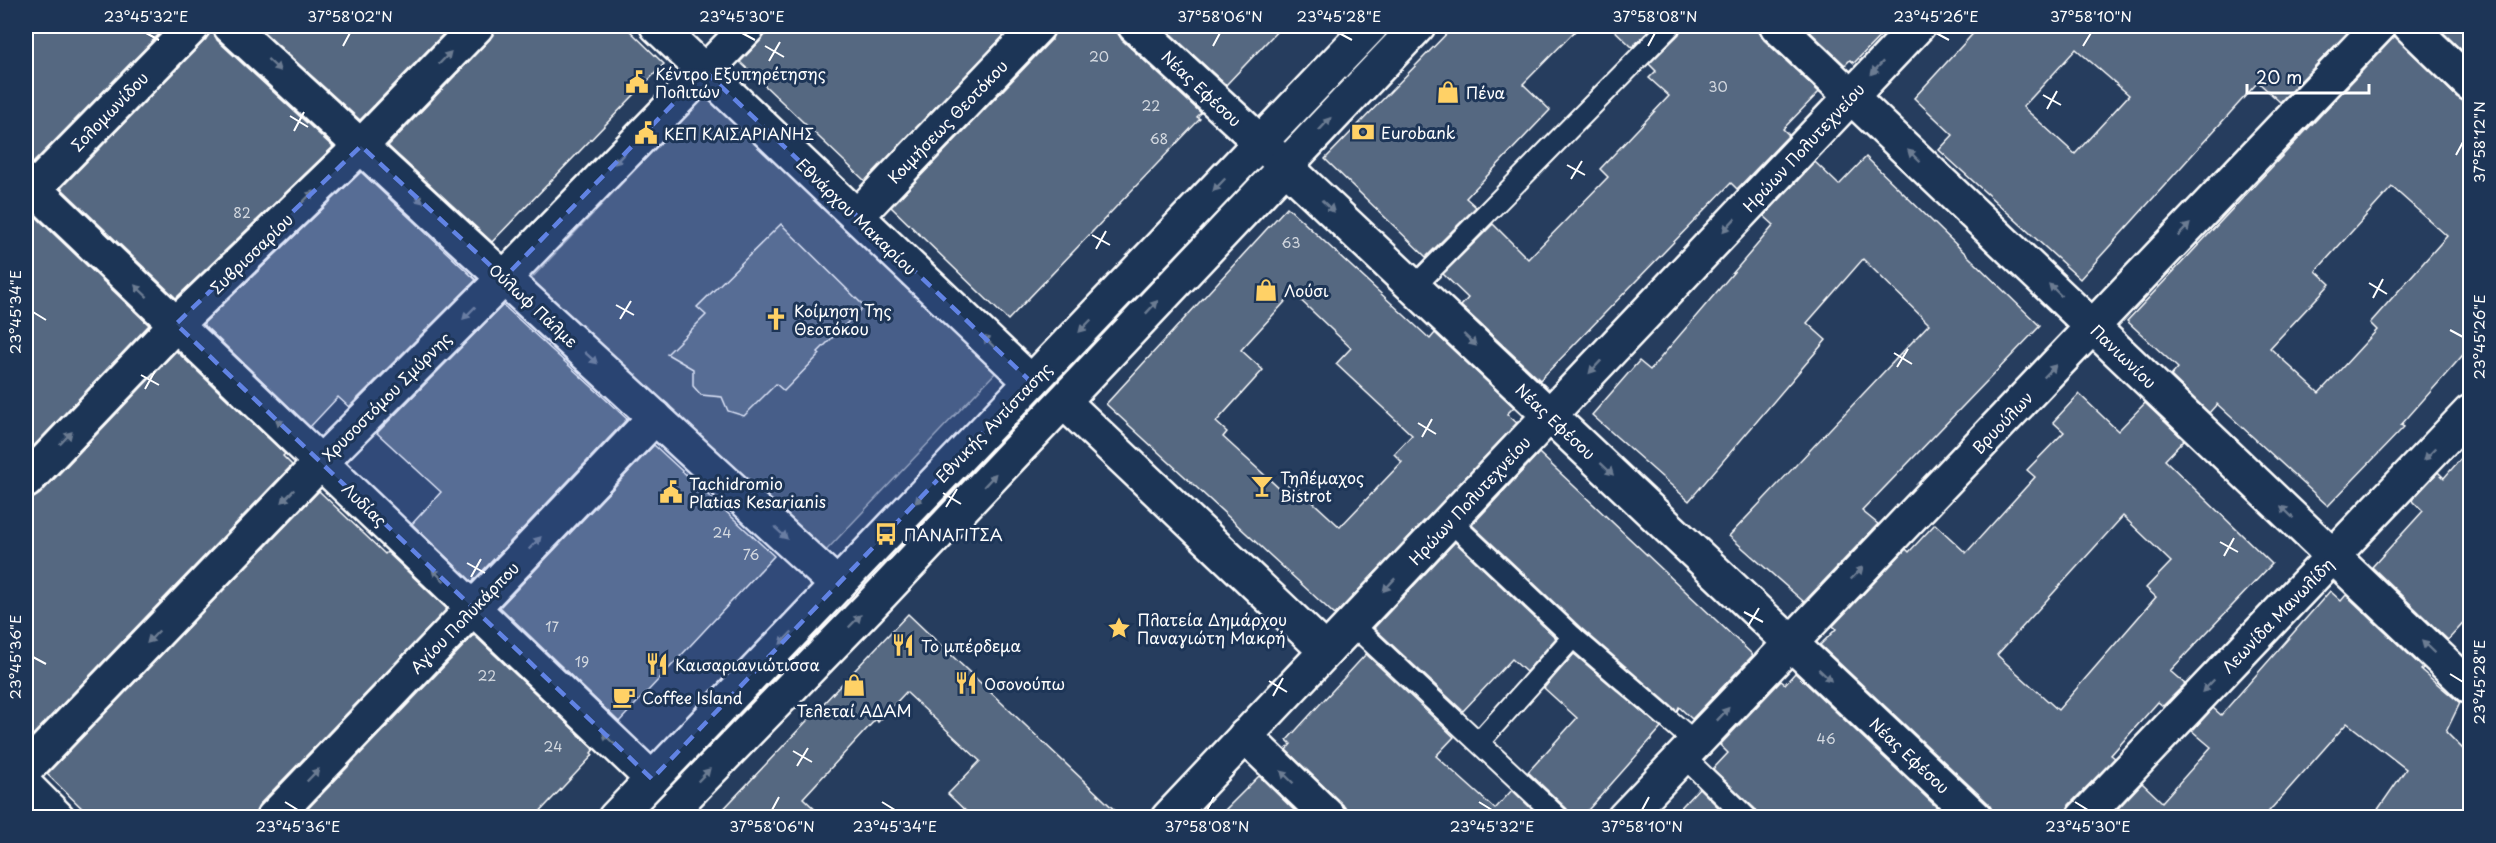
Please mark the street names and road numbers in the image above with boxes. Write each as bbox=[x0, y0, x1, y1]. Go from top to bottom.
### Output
street label: Νέας Εφέσου bbox=[1156, 44, 1248, 132]
street label: Κοιμήσεως Θεοτόκου bbox=[881, 54, 1013, 188]
street label: Σολομωνίδου bbox=[65, 66, 153, 156]
street label: Ηρώων Πολυτεχνείου bbox=[1737, 77, 1869, 217]
street label: Εθνάρχου Μακαρίου bbox=[791, 152, 923, 280]
street label: Συβρισσαρίου bbox=[204, 207, 298, 299]
street label: Ούλωφ Πάλμε bbox=[484, 257, 584, 353]
street label: Πανιωνίου bbox=[2086, 319, 2162, 393]
street label: Χρυσοστόμου Σμύρνης bbox=[316, 326, 456, 466]
street label: Εθνικής Αντίστασης bbox=[929, 357, 1057, 487]
street label: Νέας Εφέσου bbox=[1510, 377, 1602, 465]
street label: Βρυούλων bbox=[1966, 385, 2038, 459]
street label: Ηρώων Πολυτεχνείου bbox=[1403, 430, 1535, 570]
street label: Λυδίας bbox=[337, 477, 393, 531]
street label: Λεωνίδα Μανωλίδη bbox=[2216, 552, 2338, 678]
street label: Αγίου Πολυκάρπου bbox=[404, 556, 524, 678]
street label: Νέας Εφέσου bbox=[1864, 711, 1956, 799]

